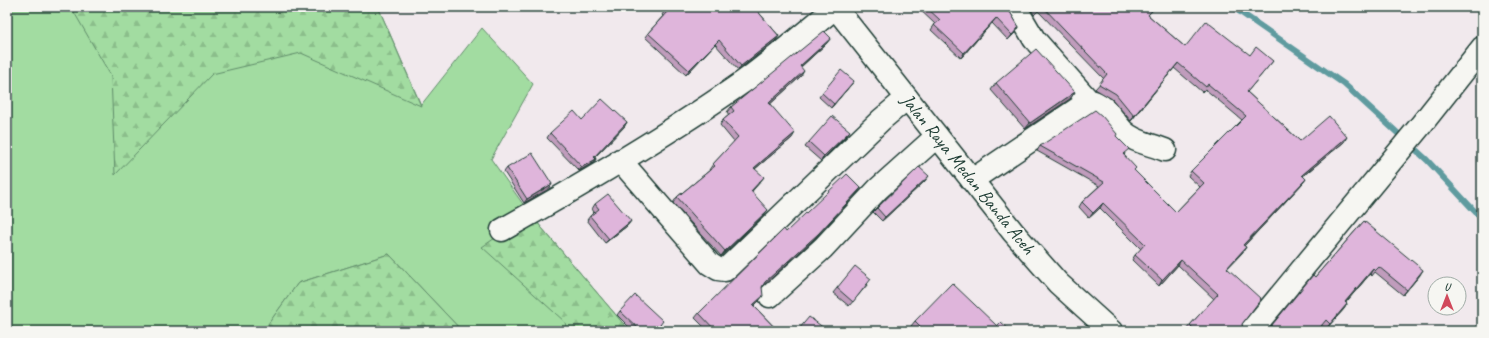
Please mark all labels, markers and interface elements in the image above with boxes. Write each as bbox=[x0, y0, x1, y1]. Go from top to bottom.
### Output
street label: Jalan Raya Medan Banda Aceh bbox=[895, 88, 1041, 260]
north arrow bbox=[1427, 276, 1467, 316]
text: U bbox=[1444, 279, 1452, 293]

